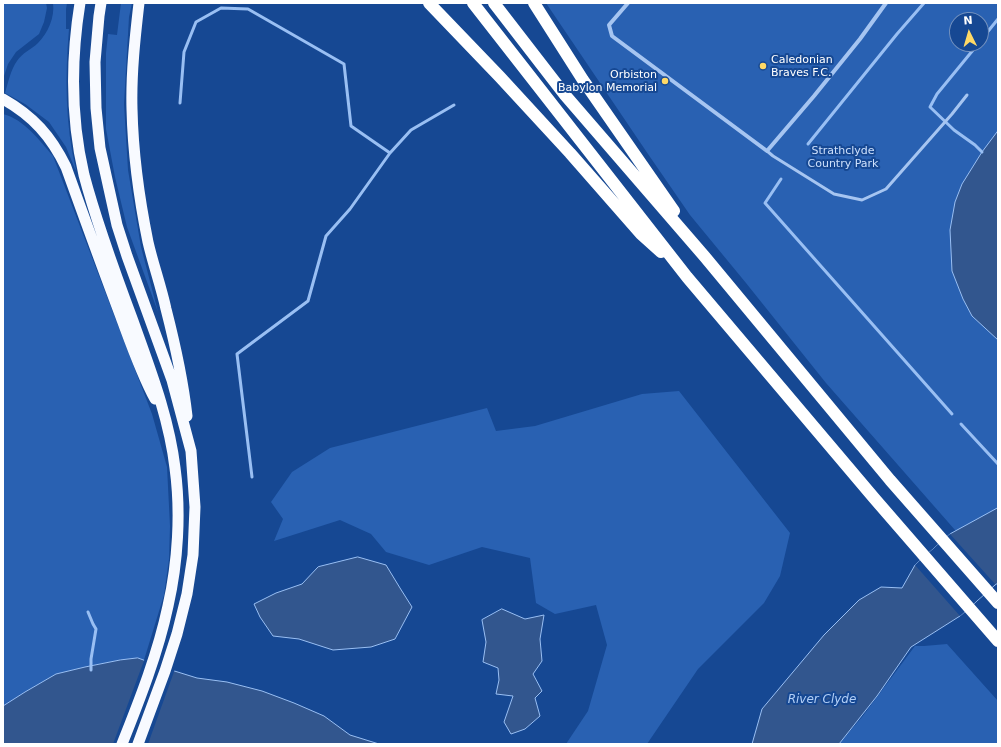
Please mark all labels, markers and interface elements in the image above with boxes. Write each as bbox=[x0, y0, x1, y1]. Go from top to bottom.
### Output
north arrow bbox=[949, 12, 989, 52]
text: N bbox=[963, 14, 973, 27]
place label: Caledonian Braves F.C. bbox=[771, 53, 833, 79]
marker: Caledonian Braves F.C. bbox=[758, 61, 768, 71]
place label: Orbiston Babylon Memorial bbox=[558, 68, 657, 94]
marker: Orbiston Babylon Memorial bbox=[660, 76, 670, 86]
park label: Strathclyde Country Park bbox=[808, 144, 878, 170]
water label: River Clyde bbox=[788, 693, 856, 707]

